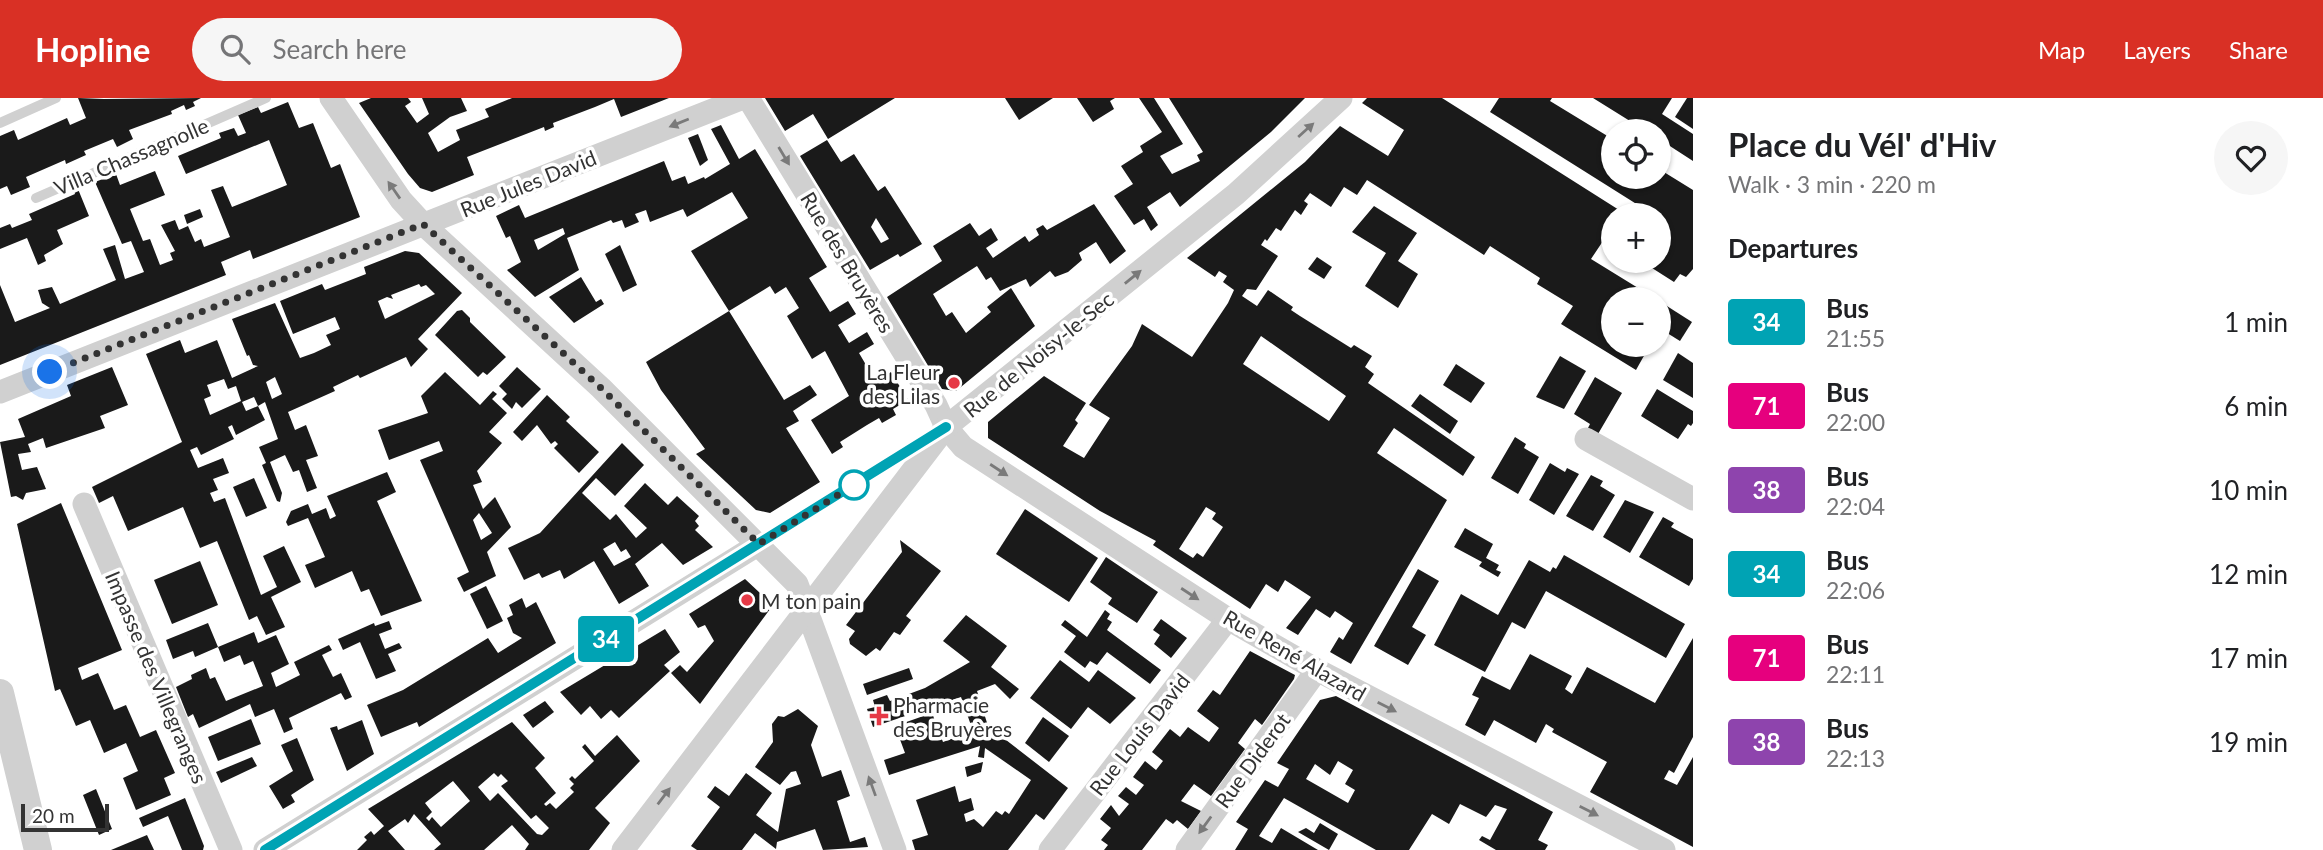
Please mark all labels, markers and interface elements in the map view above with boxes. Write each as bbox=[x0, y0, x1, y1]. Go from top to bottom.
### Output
search box bbox=[192, 18, 682, 81]
text: Hopline bbox=[35, 29, 150, 69]
icon: search bbox=[216, 30, 254, 68]
text: Search here bbox=[272, 33, 407, 65]
text: Map bbox=[2038, 35, 2085, 64]
text: Layers bbox=[2123, 35, 2191, 64]
text: Share bbox=[2229, 35, 2288, 64]
street label: Villa Chassagnolle bbox=[50, 112, 212, 200]
one-way arrow bbox=[669, 117, 690, 128]
map controls bbox=[1601, 119, 1671, 357]
button: locate bbox=[1601, 119, 1671, 189]
button: heart bbox=[2214, 121, 2288, 195]
one-way arrow bbox=[1297, 122, 1315, 138]
text: Place du Vél' d'Hiv bbox=[1728, 124, 1997, 164]
street label: Rue Jules David bbox=[456, 144, 600, 222]
one-way arrow bbox=[777, 147, 790, 166]
text: Walk · 3 min · 220 m bbox=[1728, 170, 1936, 198]
one-way arrow bbox=[387, 181, 401, 199]
street label: Rue des Bruyères bbox=[796, 187, 900, 337]
button: + bbox=[1601, 203, 1671, 273]
text: Departures bbox=[1728, 232, 1858, 264]
one-way arrow bbox=[1124, 270, 1142, 285]
street label: Rue de Noisy-le-Sec bbox=[958, 286, 1118, 422]
button: − bbox=[1601, 287, 1671, 357]
text: Bus bbox=[1826, 292, 1869, 324]
text: 1 min bbox=[2224, 306, 2288, 338]
text: 34 bbox=[1753, 307, 1780, 336]
text: 21:55 bbox=[1826, 324, 1885, 352]
your location bbox=[32, 354, 67, 389]
place label: La Fleur des Lilas bbox=[862, 359, 940, 408]
marker: La Fleur des Lilas bbox=[946, 375, 962, 391]
text: Bus bbox=[1826, 376, 1869, 408]
text: 6 min bbox=[2224, 390, 2288, 422]
text: 71 bbox=[1753, 391, 1780, 420]
text: 22:00 bbox=[1826, 408, 1885, 436]
text: Bus bbox=[1826, 460, 1869, 492]
one-way arrow bbox=[989, 463, 1008, 476]
unlabelled marker bbox=[839, 470, 869, 500]
text: 10 min bbox=[2209, 474, 2288, 506]
text: 38 bbox=[1753, 475, 1780, 504]
text: 22:04 bbox=[1826, 492, 1885, 520]
text: Bus bbox=[1826, 544, 1869, 576]
text: 12 min bbox=[2209, 558, 2288, 590]
text: 34 bbox=[1753, 559, 1780, 588]
street label: Impasse des Villegranges bbox=[101, 567, 213, 787]
text: 22:06 bbox=[1826, 576, 1885, 604]
one-way arrow bbox=[1180, 587, 1199, 600]
place label: M ton pain bbox=[761, 588, 861, 613]
marker: M ton pain bbox=[739, 592, 755, 608]
street label: Rue René Alazard bbox=[1219, 604, 1371, 706]
line badge: 34 bbox=[574, 616, 638, 662]
text: 34 bbox=[592, 624, 620, 653]
text: Bus bbox=[1826, 628, 1869, 660]
text: 17 min bbox=[2209, 642, 2288, 674]
text: 71 bbox=[1753, 643, 1780, 672]
text: 22:11 bbox=[1826, 660, 1885, 688]
street label: Rue Louis David bbox=[1084, 668, 1194, 800]
place label: Pharmacie des Bruyères bbox=[893, 692, 1012, 741]
one-way arrow bbox=[1377, 701, 1397, 712]
street label: Rue Diderot bbox=[1209, 707, 1295, 812]
marker: Pharmacie des Bruyères bbox=[871, 708, 887, 724]
text: Bus bbox=[1826, 712, 1869, 744]
text: 19 min bbox=[2209, 726, 2288, 758]
text: 38 bbox=[1753, 727, 1780, 756]
text: 22:13 bbox=[1826, 744, 1885, 772]
one-way arrow bbox=[866, 775, 877, 796]
one-way arrow bbox=[657, 787, 672, 805]
scale bar bbox=[21, 801, 108, 833]
text: 20 m bbox=[32, 804, 75, 827]
one-way arrow bbox=[1579, 805, 1599, 817]
one-way arrow bbox=[1198, 816, 1212, 834]

